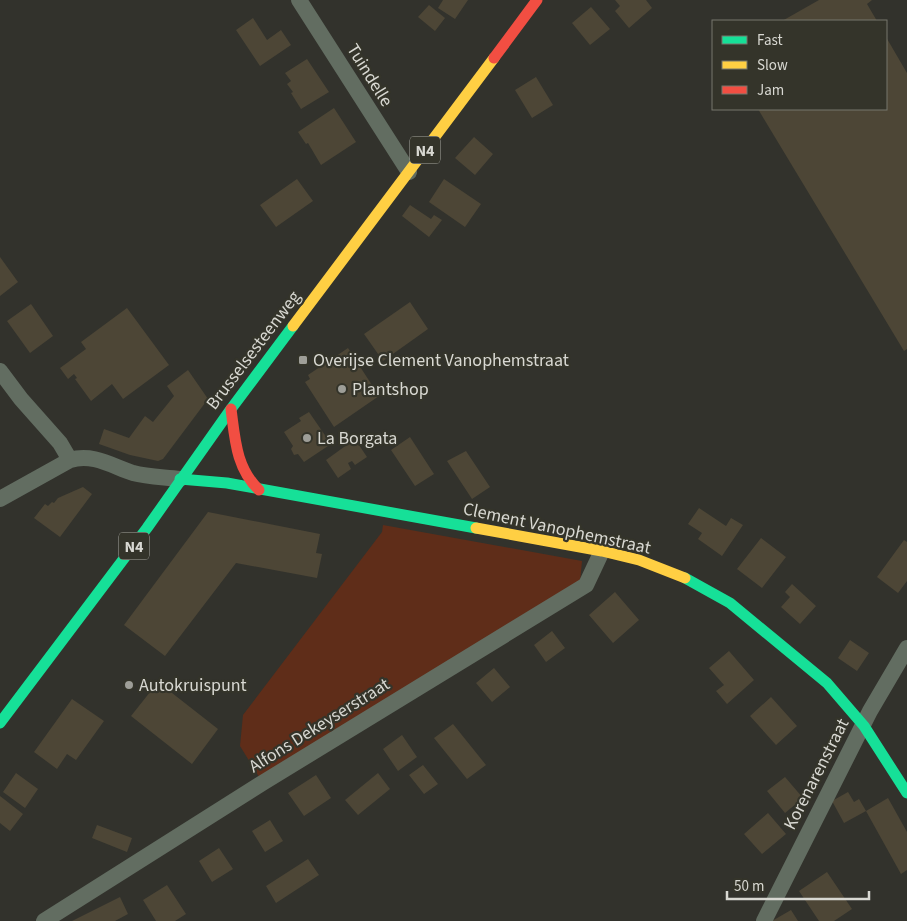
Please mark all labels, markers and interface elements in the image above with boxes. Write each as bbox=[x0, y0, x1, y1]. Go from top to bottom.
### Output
legend bbox=[712, 20, 887, 110]
text: Fast bbox=[757, 30, 783, 51]
street label: Tuindelle bbox=[340, 39, 399, 112]
text: Slow bbox=[757, 55, 788, 76]
text: Jam bbox=[757, 80, 784, 101]
road number: N4 bbox=[410, 136, 440, 164]
street label: Brusselsesteenweg bbox=[200, 286, 306, 415]
place label: Overijse Clement Vanophemstraat bbox=[313, 348, 569, 373]
marker: Overijse Clement Vanophemstraat bbox=[297, 354, 309, 366]
place label: Plantshop bbox=[352, 377, 429, 402]
marker: Plantshop bbox=[336, 383, 348, 395]
place label: La Borgata bbox=[317, 426, 397, 451]
marker: La Borgata bbox=[301, 432, 313, 444]
street label: Clement Vanophemstraat bbox=[461, 496, 653, 561]
road number: N4 bbox=[119, 532, 149, 560]
street label: Alfons Dekeyserstraat bbox=[244, 672, 395, 779]
place label: Autokruispunt bbox=[139, 673, 247, 698]
marker: Autokruispunt bbox=[123, 679, 135, 691]
street label: Korenarenstraat bbox=[778, 714, 855, 834]
scale bar bbox=[727, 868, 870, 900]
text: 50 m bbox=[734, 876, 764, 897]

